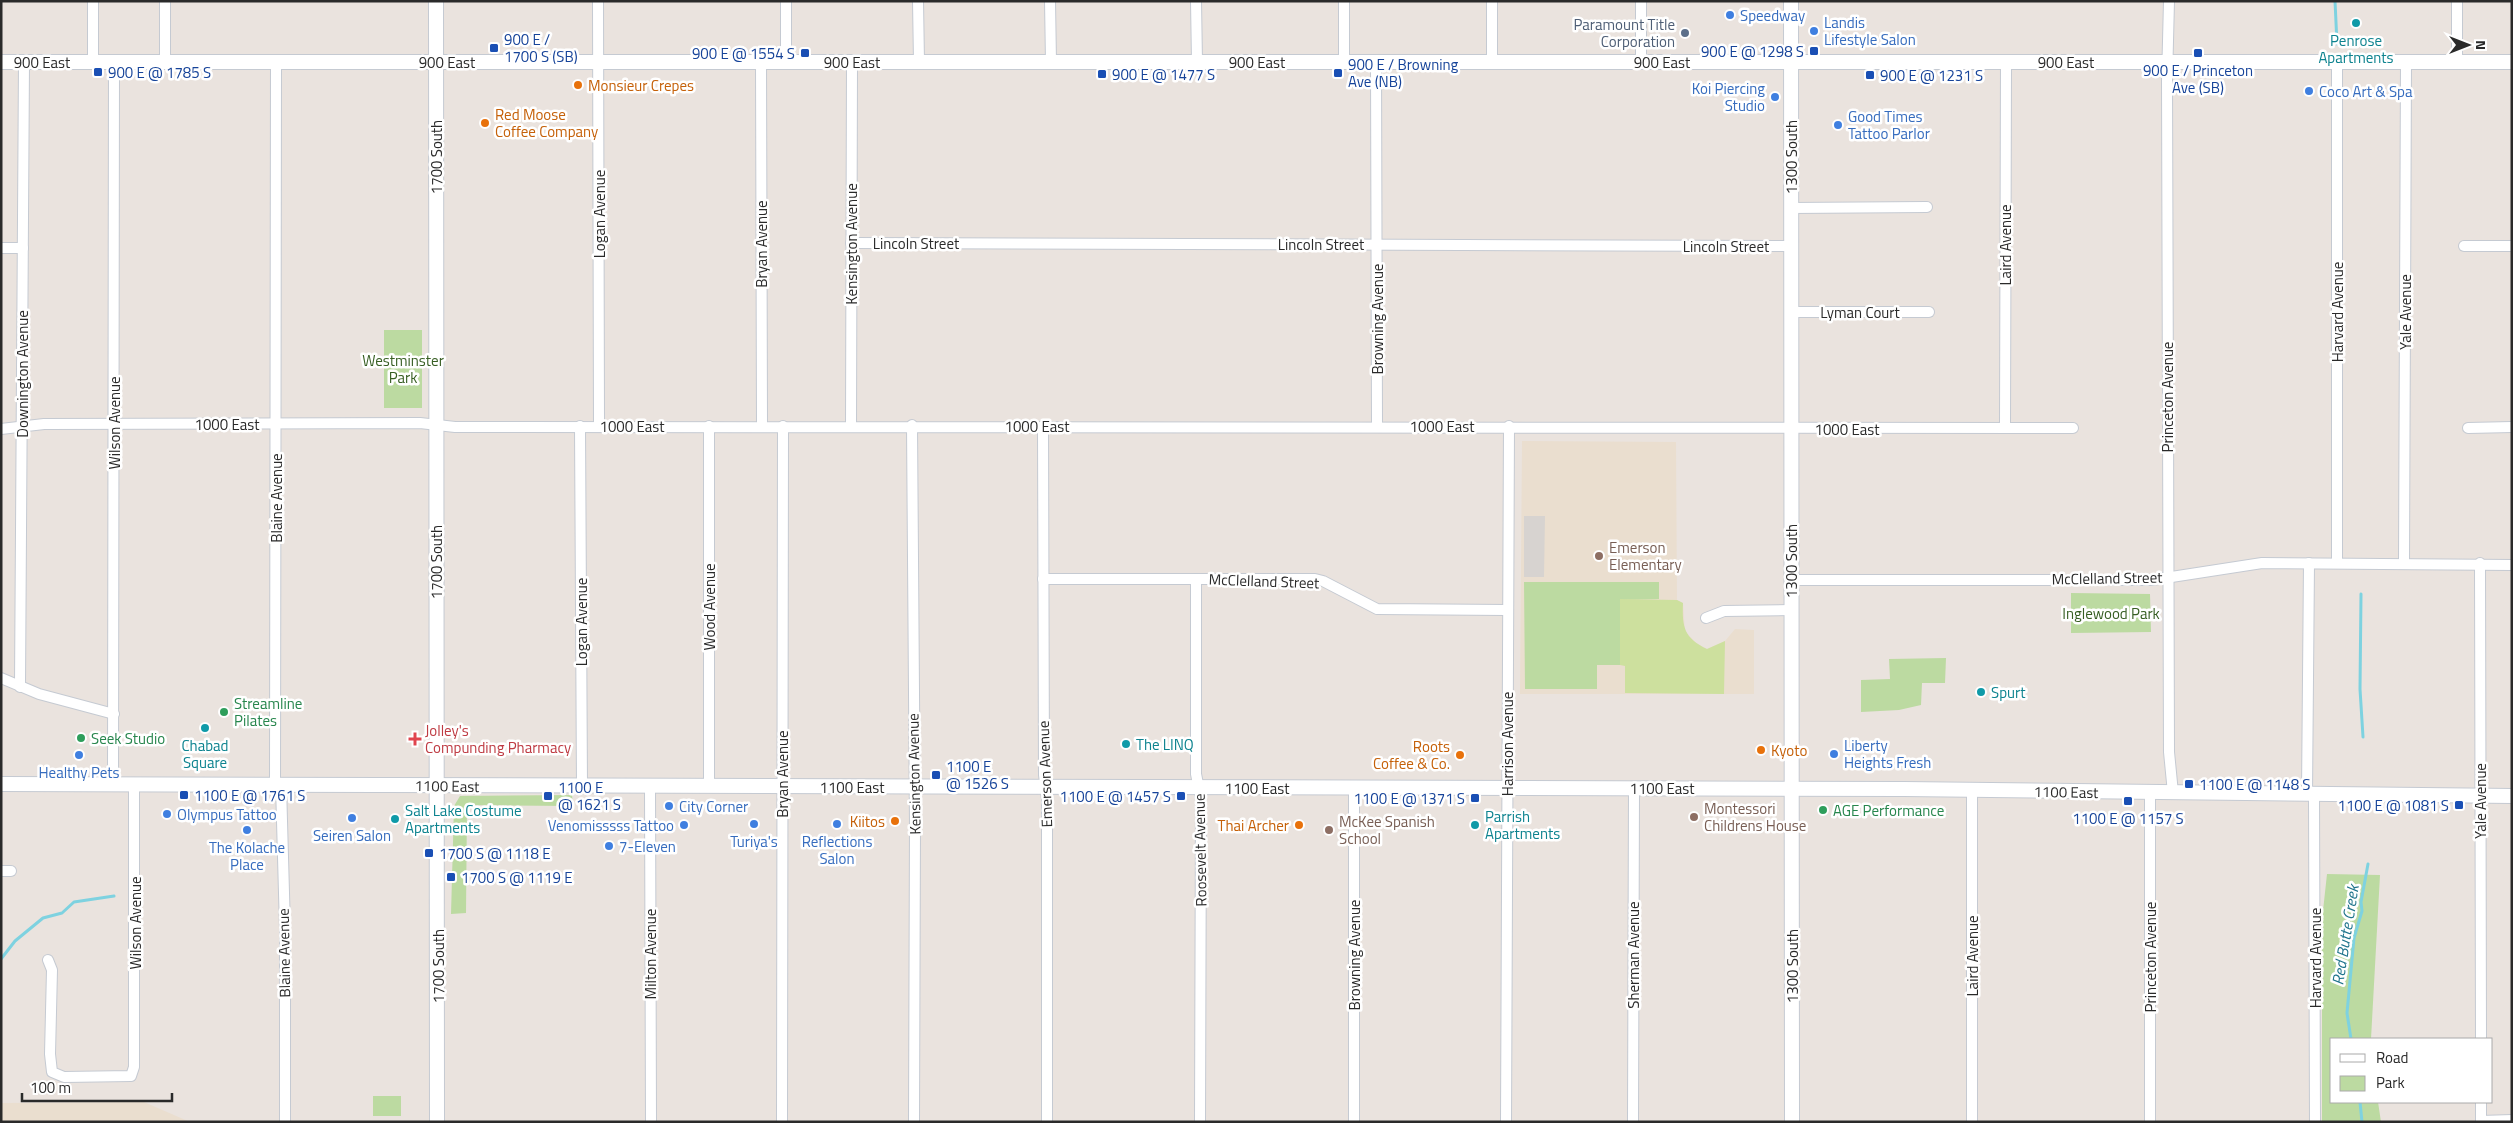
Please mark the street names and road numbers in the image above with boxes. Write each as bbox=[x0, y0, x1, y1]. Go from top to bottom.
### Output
street label: 900 East bbox=[14, 51, 71, 74]
street label: 900 East bbox=[419, 51, 476, 74]
street label: 900 East bbox=[824, 51, 881, 74]
street label: 900 East bbox=[1229, 51, 1286, 74]
street label: 900 East bbox=[1634, 51, 1691, 74]
street label: 900 East bbox=[2038, 51, 2095, 74]
street label: 1700 South bbox=[425, 120, 448, 194]
street label: 1300 South bbox=[1780, 120, 1803, 194]
street label: Logan Avenue bbox=[588, 170, 611, 258]
street label: Kensington Avenue bbox=[840, 183, 863, 305]
street label: Bryan Avenue bbox=[750, 200, 773, 288]
street label: Laird Avenue bbox=[1994, 204, 2017, 286]
street label: Lincoln Street bbox=[873, 232, 960, 255]
street label: Lincoln Street bbox=[1278, 233, 1365, 256]
street label: Lincoln Street bbox=[1683, 235, 1770, 258]
street label: Harvard Avenue bbox=[2326, 262, 2349, 362]
street label: Browning Avenue bbox=[1366, 264, 1389, 374]
street label: Yale Avenue bbox=[2394, 274, 2417, 350]
street label: Lyman Court bbox=[1820, 301, 1900, 324]
street label: Downington Avenue bbox=[11, 310, 34, 438]
street label: Princeton Avenue bbox=[2156, 342, 2179, 452]
street label: Wilson Avenue bbox=[103, 376, 126, 470]
street label: 1000 East bbox=[195, 413, 260, 436]
street label: 1000 East bbox=[600, 415, 665, 438]
street label: 1000 East bbox=[1005, 415, 1070, 438]
street label: 1000 East bbox=[1410, 415, 1475, 438]
street label: 1000 East bbox=[1815, 418, 1880, 441]
street label: Blaine Avenue bbox=[265, 453, 288, 543]
street label: 1300 South bbox=[1780, 524, 1803, 598]
street label: 1700 South bbox=[425, 525, 448, 599]
street label: Wood Avenue bbox=[698, 564, 721, 651]
street label: McClelland Street bbox=[2051, 566, 2163, 590]
street label: McClelland Street bbox=[1208, 568, 1320, 594]
street label: Logan Avenue bbox=[570, 578, 593, 666]
street label: Harrison Avenue bbox=[1496, 692, 1519, 796]
street label: Kensington Avenue bbox=[901, 713, 927, 835]
street label: Emerson Avenue bbox=[1032, 720, 1058, 828]
street label: Bryan Avenue bbox=[771, 730, 794, 818]
street label: Yale Avenue bbox=[2469, 763, 2492, 839]
street label: 1100 East bbox=[414, 774, 480, 798]
street label: 1100 East bbox=[820, 776, 885, 799]
street label: 1100 East bbox=[1225, 777, 1290, 800]
street label: 1100 East bbox=[1630, 777, 1695, 800]
street label: 1100 East bbox=[2033, 780, 2099, 804]
street label: Roosevelt Avenue bbox=[1188, 793, 1212, 907]
street label: Wilson Avenue bbox=[124, 876, 147, 970]
street label: Browning Avenue bbox=[1343, 900, 1366, 1010]
street label: Sherman Avenue bbox=[1622, 901, 1645, 1009]
street label: Princeton Avenue bbox=[2139, 902, 2162, 1012]
street label: Blaine Avenue bbox=[272, 908, 296, 998]
street label: Harvard Avenue bbox=[2304, 908, 2327, 1008]
street label: Milton Avenue bbox=[639, 909, 662, 999]
street label: Laird Avenue bbox=[1961, 915, 1984, 997]
street label: 1700 South bbox=[427, 929, 450, 1003]
street label: 1300 South bbox=[1781, 929, 1804, 1003]

